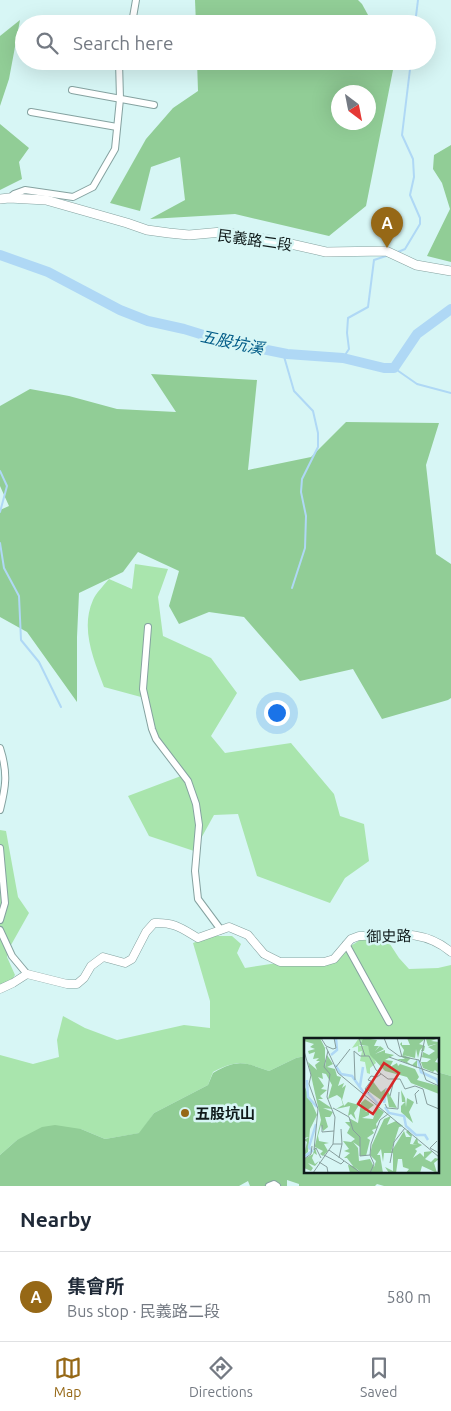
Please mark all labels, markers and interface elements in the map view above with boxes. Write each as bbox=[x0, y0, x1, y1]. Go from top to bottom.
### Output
search box bbox=[15, 15, 436, 70]
icon: search bbox=[33, 29, 61, 57]
text: Search here bbox=[73, 32, 173, 54]
north arrow bbox=[331, 85, 376, 130]
pin: A bbox=[371, 207, 403, 248]
street label: 民義路二段 bbox=[217, 226, 293, 254]
water label: 五股坑溪 bbox=[199, 327, 267, 358]
your location bbox=[264, 700, 290, 726]
street label: 御史路 bbox=[366, 927, 412, 945]
inset map bbox=[304, 1038, 438, 1174]
place label: 五股坑山 bbox=[195, 1105, 255, 1122]
marker: 五股坑山 bbox=[179, 1107, 191, 1119]
text: Nearby bbox=[20, 1207, 91, 1231]
text: 集會所 bbox=[67, 1275, 124, 1297]
text: A bbox=[30, 1288, 42, 1306]
text: 580 m bbox=[386, 1288, 431, 1306]
text: Bus stop · 民義路二段 bbox=[67, 1302, 220, 1320]
tab: Map bbox=[54, 1354, 82, 1400]
tab: Directions bbox=[189, 1354, 253, 1400]
tab: Saved bbox=[360, 1354, 397, 1400]

